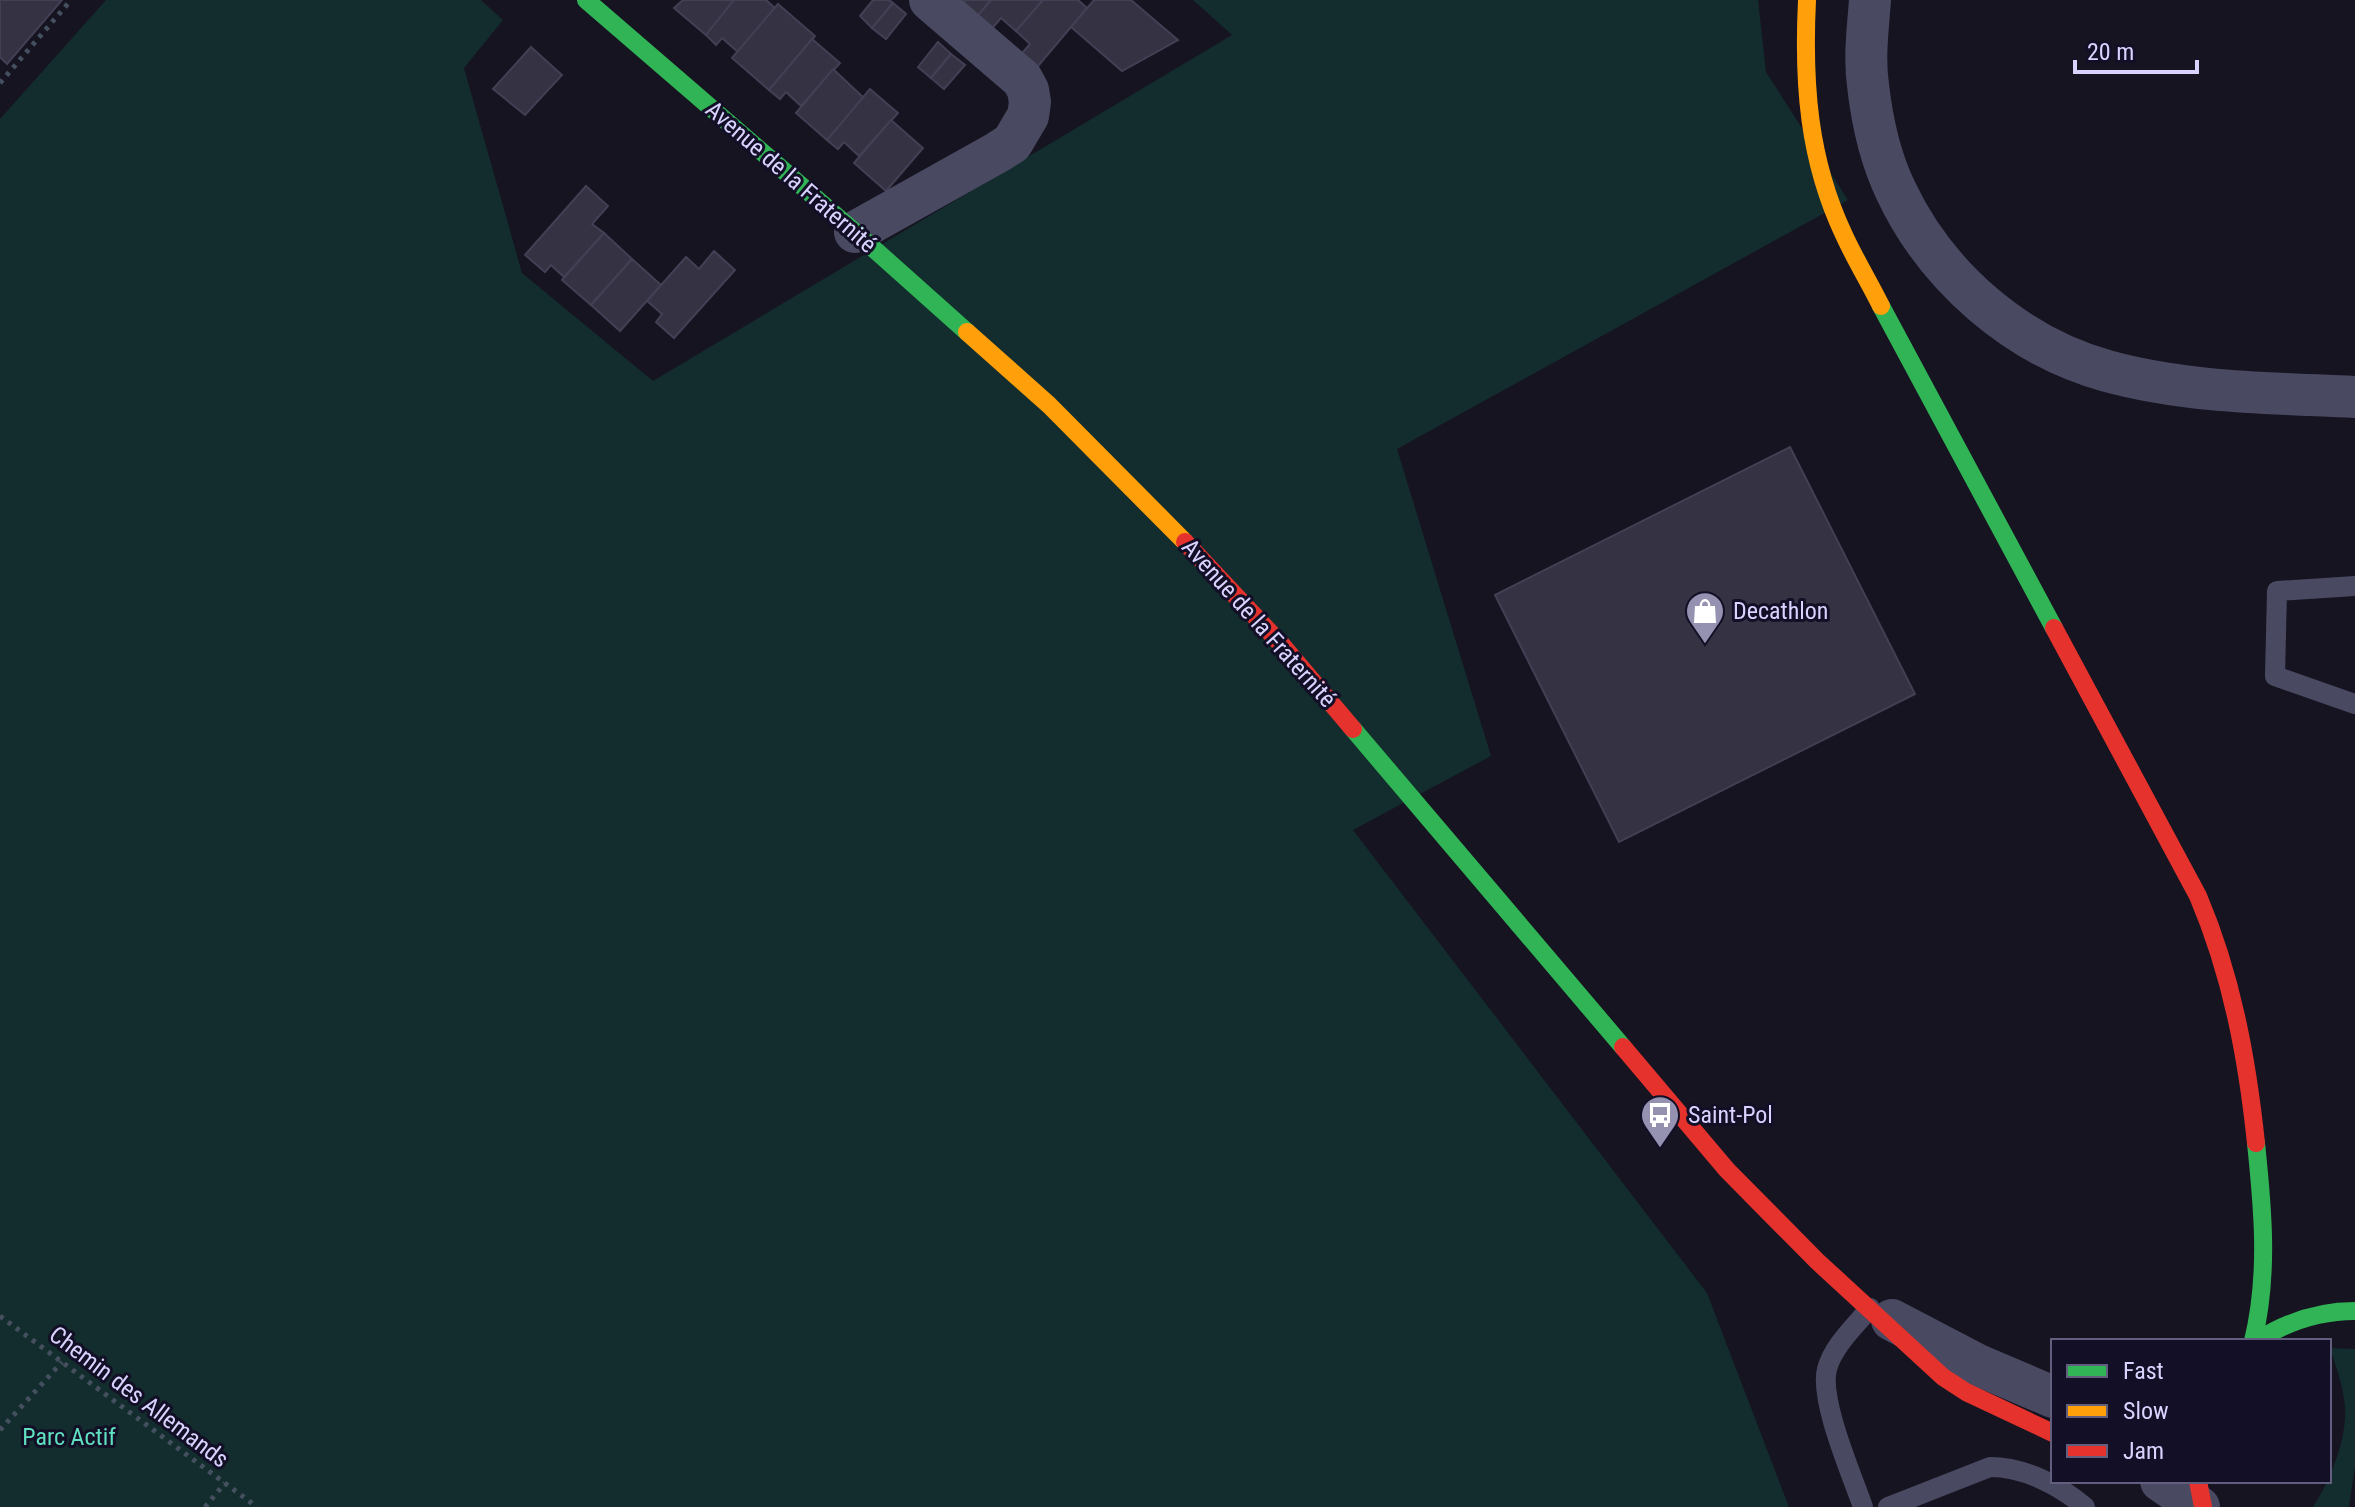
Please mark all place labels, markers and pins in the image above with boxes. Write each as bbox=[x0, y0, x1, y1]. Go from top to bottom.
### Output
shop icon: Decathlon bbox=[1684, 590, 1726, 645]
place label: Decathlon bbox=[1733, 597, 1828, 625]
bus stop icon: Saint-Pol bbox=[1639, 1094, 1681, 1149]
place label: Saint-Pol bbox=[1688, 1101, 1773, 1129]

